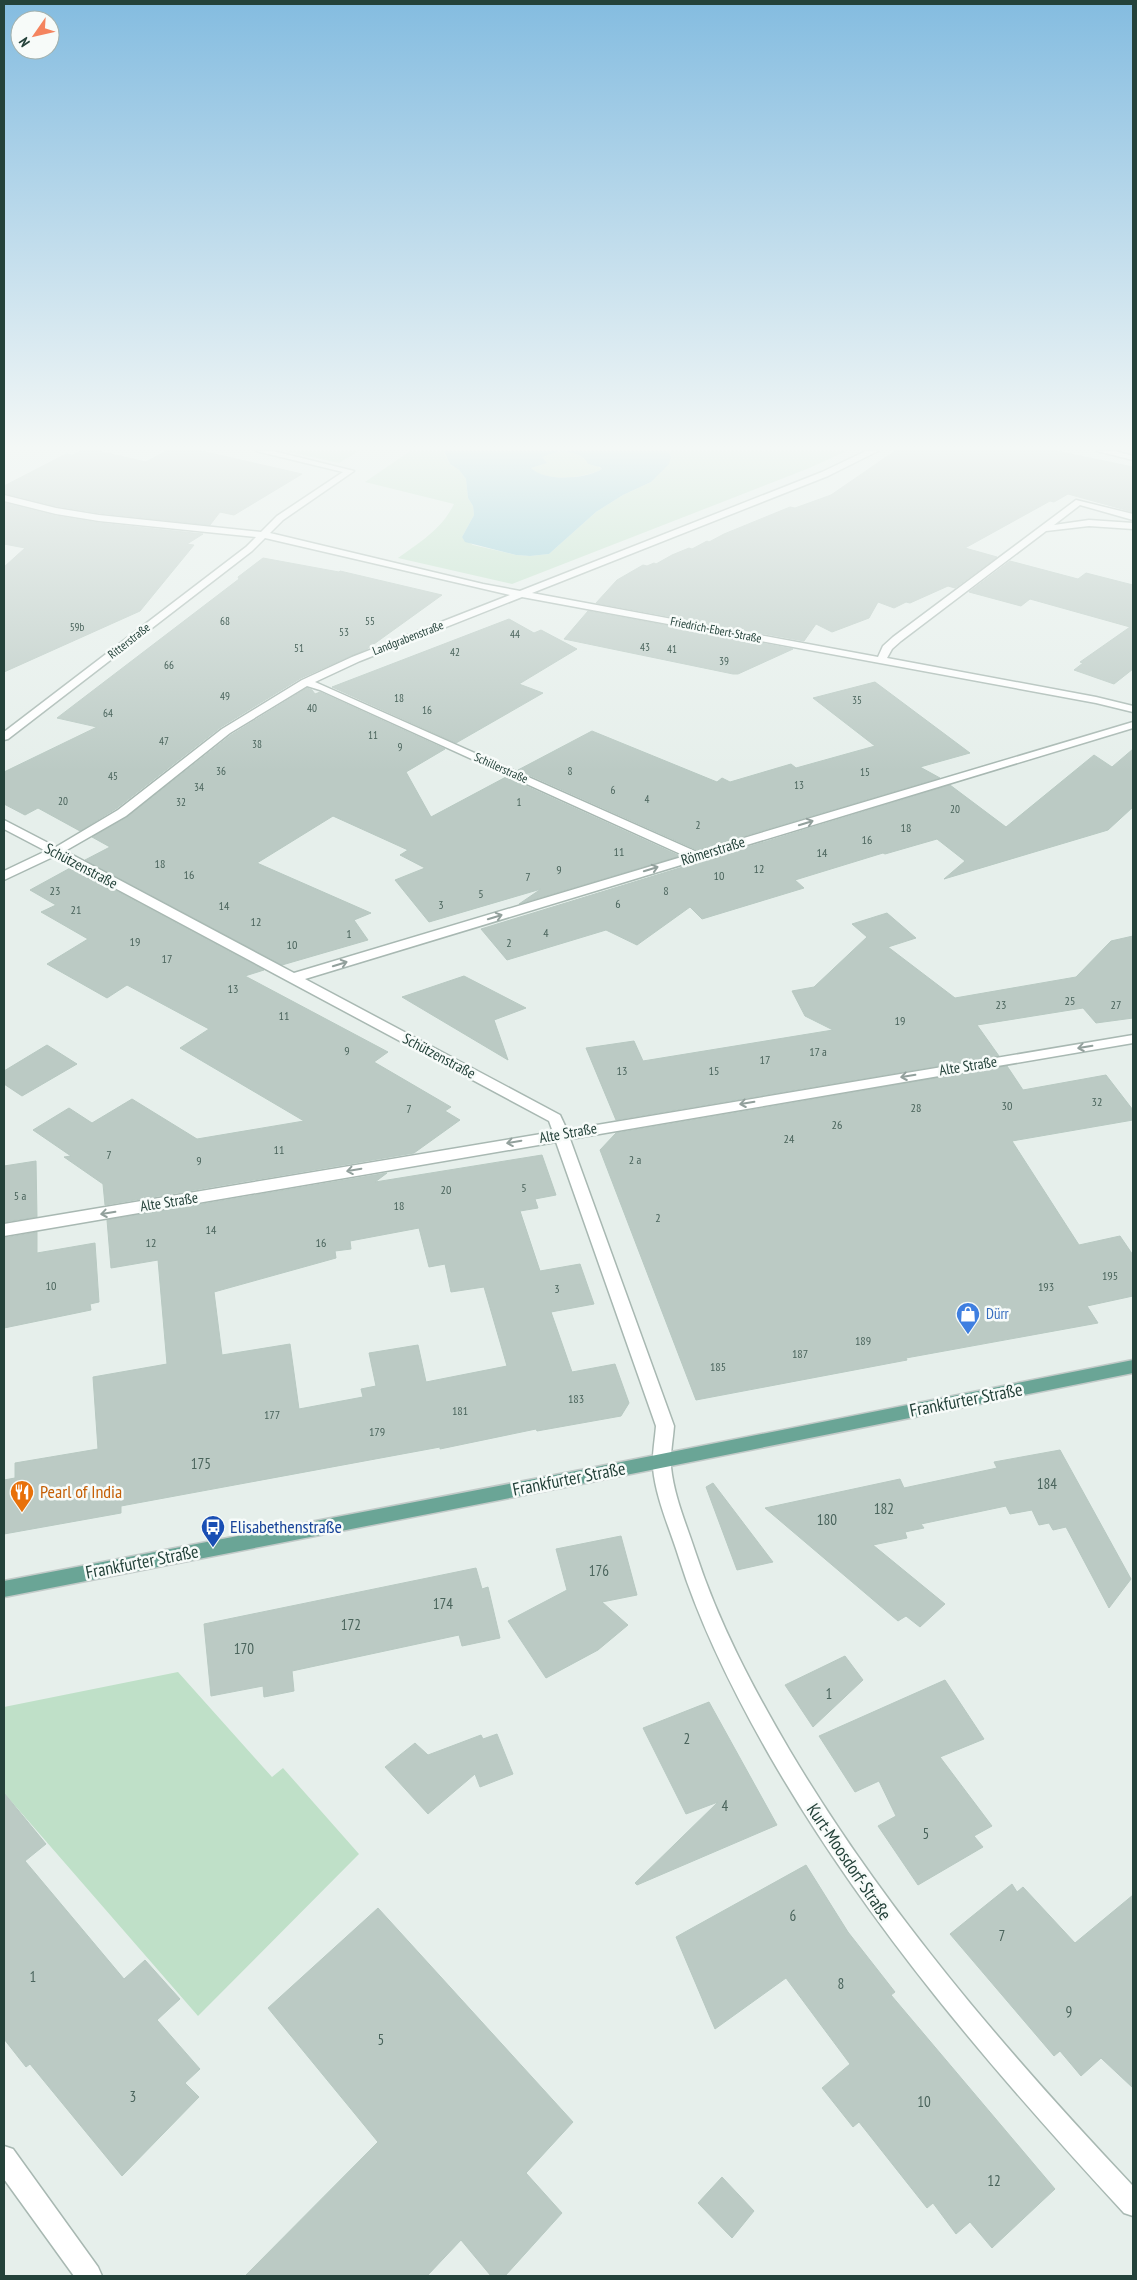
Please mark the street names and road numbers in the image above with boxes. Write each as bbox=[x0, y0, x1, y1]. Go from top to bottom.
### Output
street label: Friedrich-Ebert-Straße bbox=[669, 613, 763, 646]
street label: Landgrabenstraße bbox=[370, 617, 446, 658]
street label: Ritterstraße bbox=[105, 619, 153, 662]
street label: Schillerstraße bbox=[472, 749, 531, 786]
street label: Römerstraße bbox=[679, 832, 747, 869]
street label: Schützenstraße bbox=[42, 838, 121, 893]
street label: Schützenstraße bbox=[400, 1028, 479, 1083]
street label: Alte Straße bbox=[938, 1052, 998, 1079]
street label: Alte Straße bbox=[538, 1118, 598, 1147]
street label: Alte Straße bbox=[139, 1188, 199, 1215]
street label: Frankfurter Straße bbox=[908, 1377, 1024, 1422]
street label: Frankfurter Straße bbox=[511, 1456, 627, 1501]
street label: Frankfurter Straße bbox=[84, 1539, 200, 1584]
street label: Kurt-Moosdorf-Straße bbox=[802, 1799, 897, 1924]

